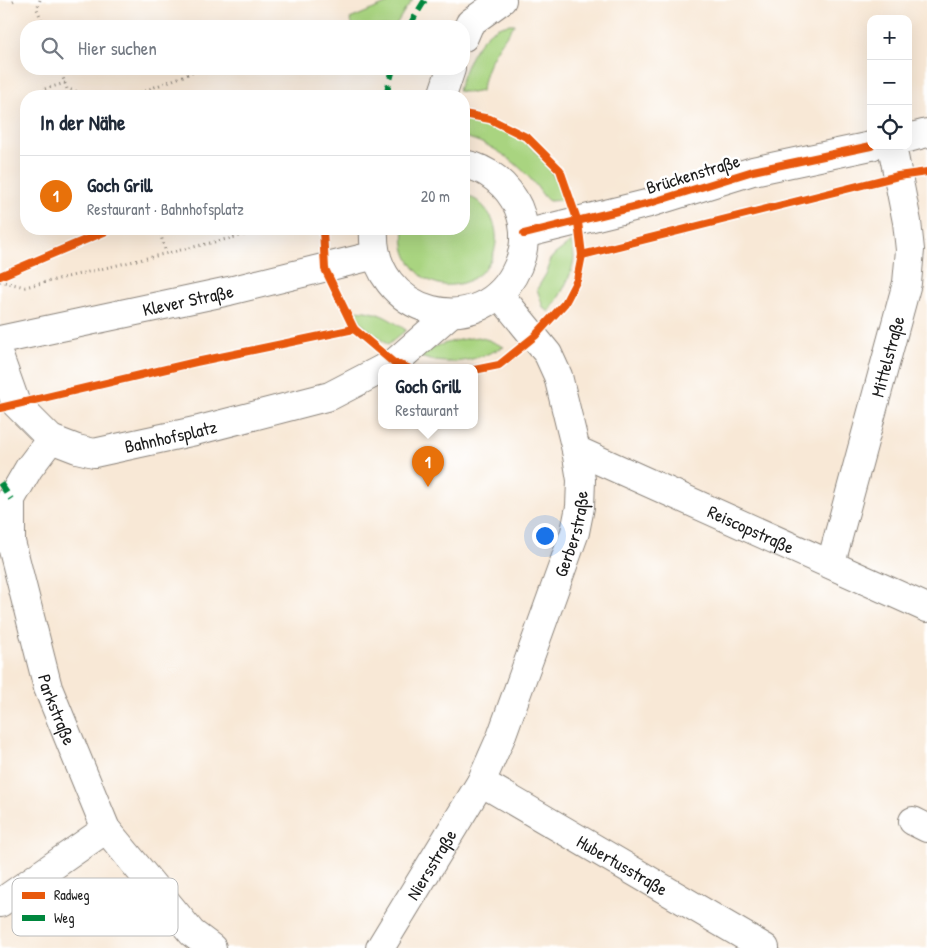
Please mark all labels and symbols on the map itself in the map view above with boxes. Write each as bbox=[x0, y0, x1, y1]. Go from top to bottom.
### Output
street label: Brückenstraße bbox=[643, 148, 743, 200]
street label: Klever Straße bbox=[140, 278, 236, 322]
street label: Mittelstraße bbox=[864, 313, 910, 400]
street label: Bahnhofsplatz bbox=[122, 413, 220, 458]
pin: 1 bbox=[412, 446, 444, 487]
street label: Gerberstraße bbox=[547, 490, 593, 580]
street label: Reiscopstraße bbox=[704, 498, 798, 559]
your location bbox=[532, 523, 558, 549]
street label: Parkstraße bbox=[32, 671, 82, 748]
street label: Niersstraße bbox=[400, 824, 462, 904]
street label: Hubertusstraße bbox=[573, 828, 673, 901]
legend bbox=[12, 878, 178, 936]
text: Radweg bbox=[54, 885, 90, 905]
text: Weg bbox=[54, 908, 74, 928]

